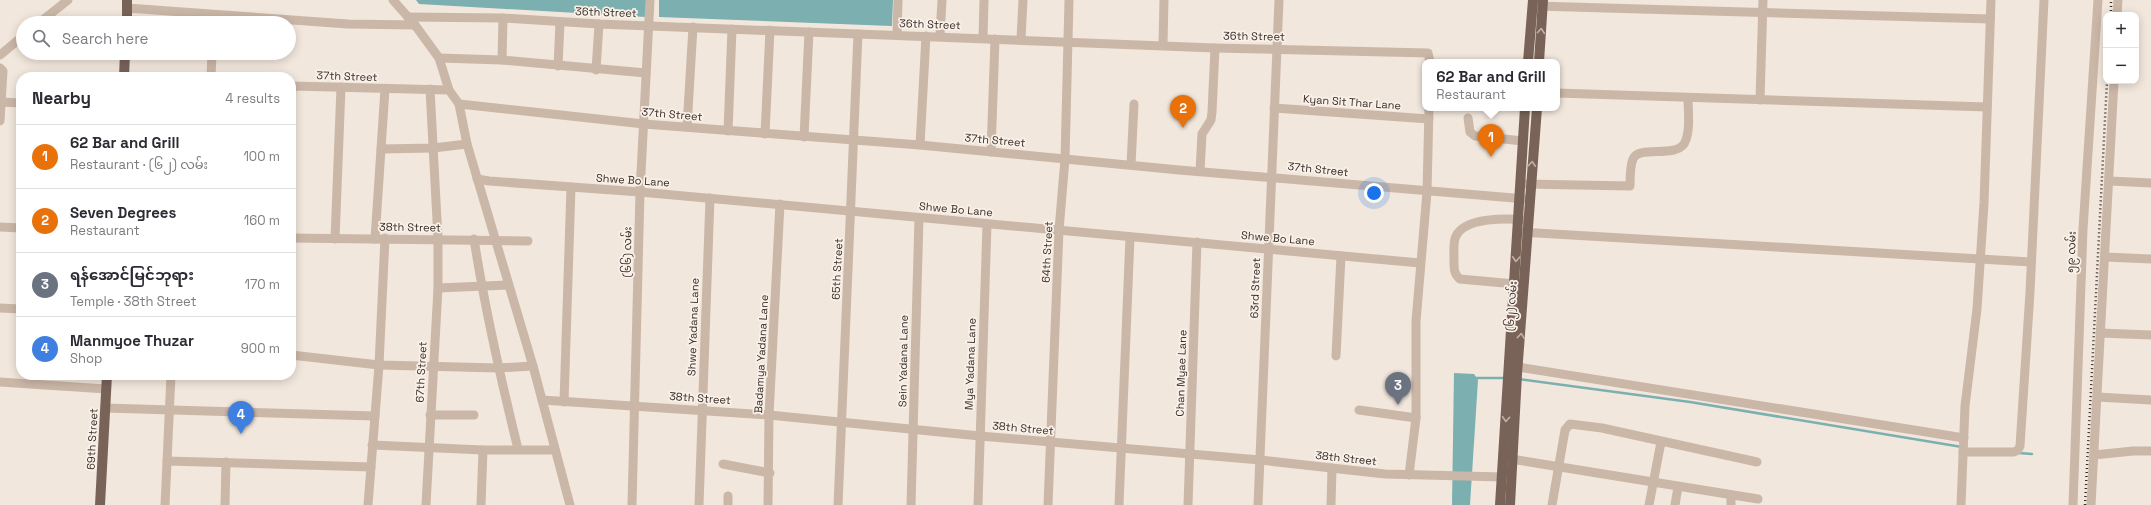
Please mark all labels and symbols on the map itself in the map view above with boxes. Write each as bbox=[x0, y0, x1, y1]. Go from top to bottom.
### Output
street label: 36th Street bbox=[575, 4, 637, 20]
street label: 36th Street bbox=[899, 16, 961, 32]
street label: 36th Street bbox=[1223, 28, 1285, 44]
one-way arrow bbox=[1537, 28, 1546, 34]
street label: 37th Street bbox=[316, 68, 378, 84]
street label: Kyan Sit Thar Lane bbox=[1302, 92, 1402, 112]
pin: 2 bbox=[1170, 95, 1196, 128]
street label: 37th Street bbox=[641, 104, 703, 124]
pin: 1 bbox=[1478, 124, 1504, 157]
street label: 37th Street bbox=[964, 130, 1026, 150]
street label: 37th Street bbox=[1287, 159, 1349, 179]
one-way arrow bbox=[1528, 161, 1537, 167]
street label: Shwe Bo Lane bbox=[596, 170, 670, 190]
your location bbox=[1364, 183, 1384, 203]
street label: Shwe Bo Lane bbox=[919, 199, 993, 219]
street label: 38th Street bbox=[379, 219, 441, 235]
street label: 64th Street bbox=[1038, 221, 1056, 283]
street label: (၆၆) လမ်း bbox=[620, 226, 634, 277]
street label: Shwe Bo Lane bbox=[1241, 228, 1315, 248]
street label: ၅၉ လမ်း bbox=[2063, 231, 2081, 273]
street label: 65th Street bbox=[828, 238, 846, 300]
one-way arrow bbox=[1512, 256, 1520, 262]
street label: 63rd Street bbox=[1247, 257, 1263, 319]
street label: Shwe Yadana Lane bbox=[684, 278, 702, 376]
street label: (၆၂) လမ်း bbox=[1502, 280, 1522, 332]
street label: Badamya Yadana Lane bbox=[751, 294, 771, 414]
street label: Sein Yadana Lane bbox=[895, 315, 911, 407]
street label: Mya Yadana Lane bbox=[961, 318, 979, 410]
street label: Chan Myae Lane bbox=[1172, 329, 1190, 417]
one-way arrow bbox=[1516, 333, 1525, 339]
street label: 67th Street bbox=[412, 341, 430, 403]
pin: 3 bbox=[1385, 372, 1411, 405]
street label: 38th Street bbox=[669, 389, 731, 407]
pin: 4 bbox=[228, 401, 254, 434]
street label: 69th Street bbox=[83, 408, 101, 470]
one-way arrow bbox=[1502, 416, 1511, 422]
street label: 38th Street bbox=[992, 418, 1054, 438]
street label: 38th Street bbox=[1315, 448, 1377, 468]

